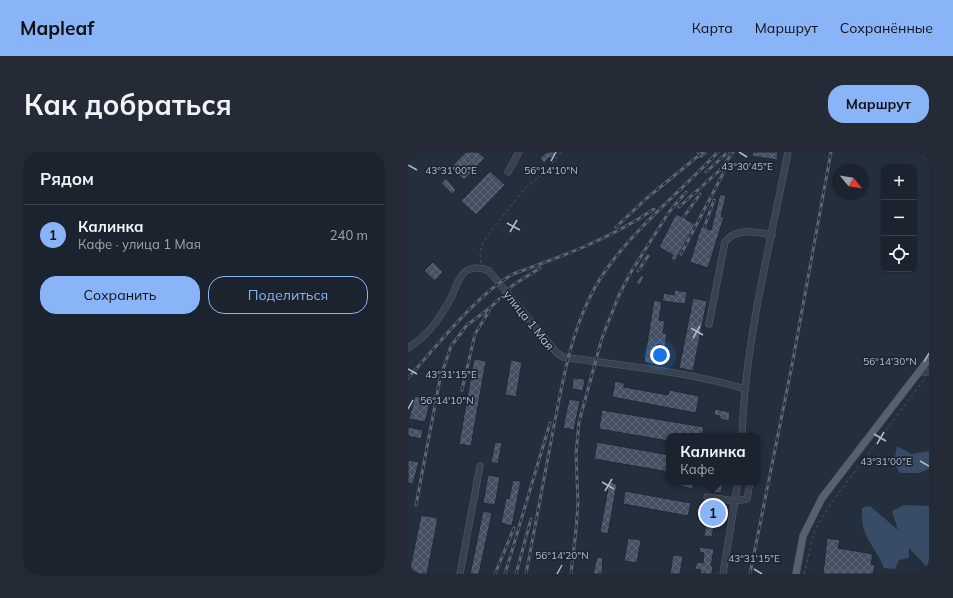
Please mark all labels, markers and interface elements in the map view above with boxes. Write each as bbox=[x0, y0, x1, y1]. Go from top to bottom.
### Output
text: Mapleaf bbox=[20, 16, 94, 40]
text: Карта bbox=[692, 19, 733, 37]
text: Маршрут bbox=[755, 19, 818, 37]
text: Сохранённые bbox=[840, 19, 933, 37]
button: Маршрут bbox=[828, 85, 929, 123]
text: Как добраться bbox=[24, 87, 232, 122]
text: 43°30'45"E bbox=[721, 160, 773, 173]
text: 43°31'00"E bbox=[425, 164, 477, 177]
text: 56°14'10"N bbox=[524, 164, 578, 177]
north arrow bbox=[833, 164, 869, 200]
map controls bbox=[881, 164, 917, 272]
button: + bbox=[881, 164, 917, 200]
text: Рядом bbox=[40, 168, 94, 189]
button: − bbox=[881, 200, 917, 236]
text: Калинка bbox=[78, 217, 144, 236]
text: 1 bbox=[49, 227, 57, 243]
text: 240 m bbox=[330, 227, 368, 243]
text: Кафе · улица 1 Мая bbox=[78, 236, 201, 252]
button: locate bbox=[881, 236, 917, 272]
button: Сохранить bbox=[40, 276, 200, 314]
button: Поделиться bbox=[208, 276, 368, 314]
street label: улица 1 Мая bbox=[500, 287, 558, 353]
your location bbox=[650, 345, 670, 365]
text: 56°14'30"N bbox=[863, 355, 917, 368]
text: 43°31'15"E bbox=[425, 368, 477, 381]
text: 56°14'10"N bbox=[420, 394, 474, 407]
popup bbox=[666, 433, 760, 485]
text: Калинка bbox=[680, 442, 746, 461]
text: 43°31'00"E bbox=[860, 455, 912, 468]
text: Кафе bbox=[680, 461, 715, 477]
pin: 1 bbox=[700, 498, 726, 528]
text: 56°14'20"N bbox=[535, 549, 589, 562]
text: 43°31'15"E bbox=[728, 552, 780, 565]

